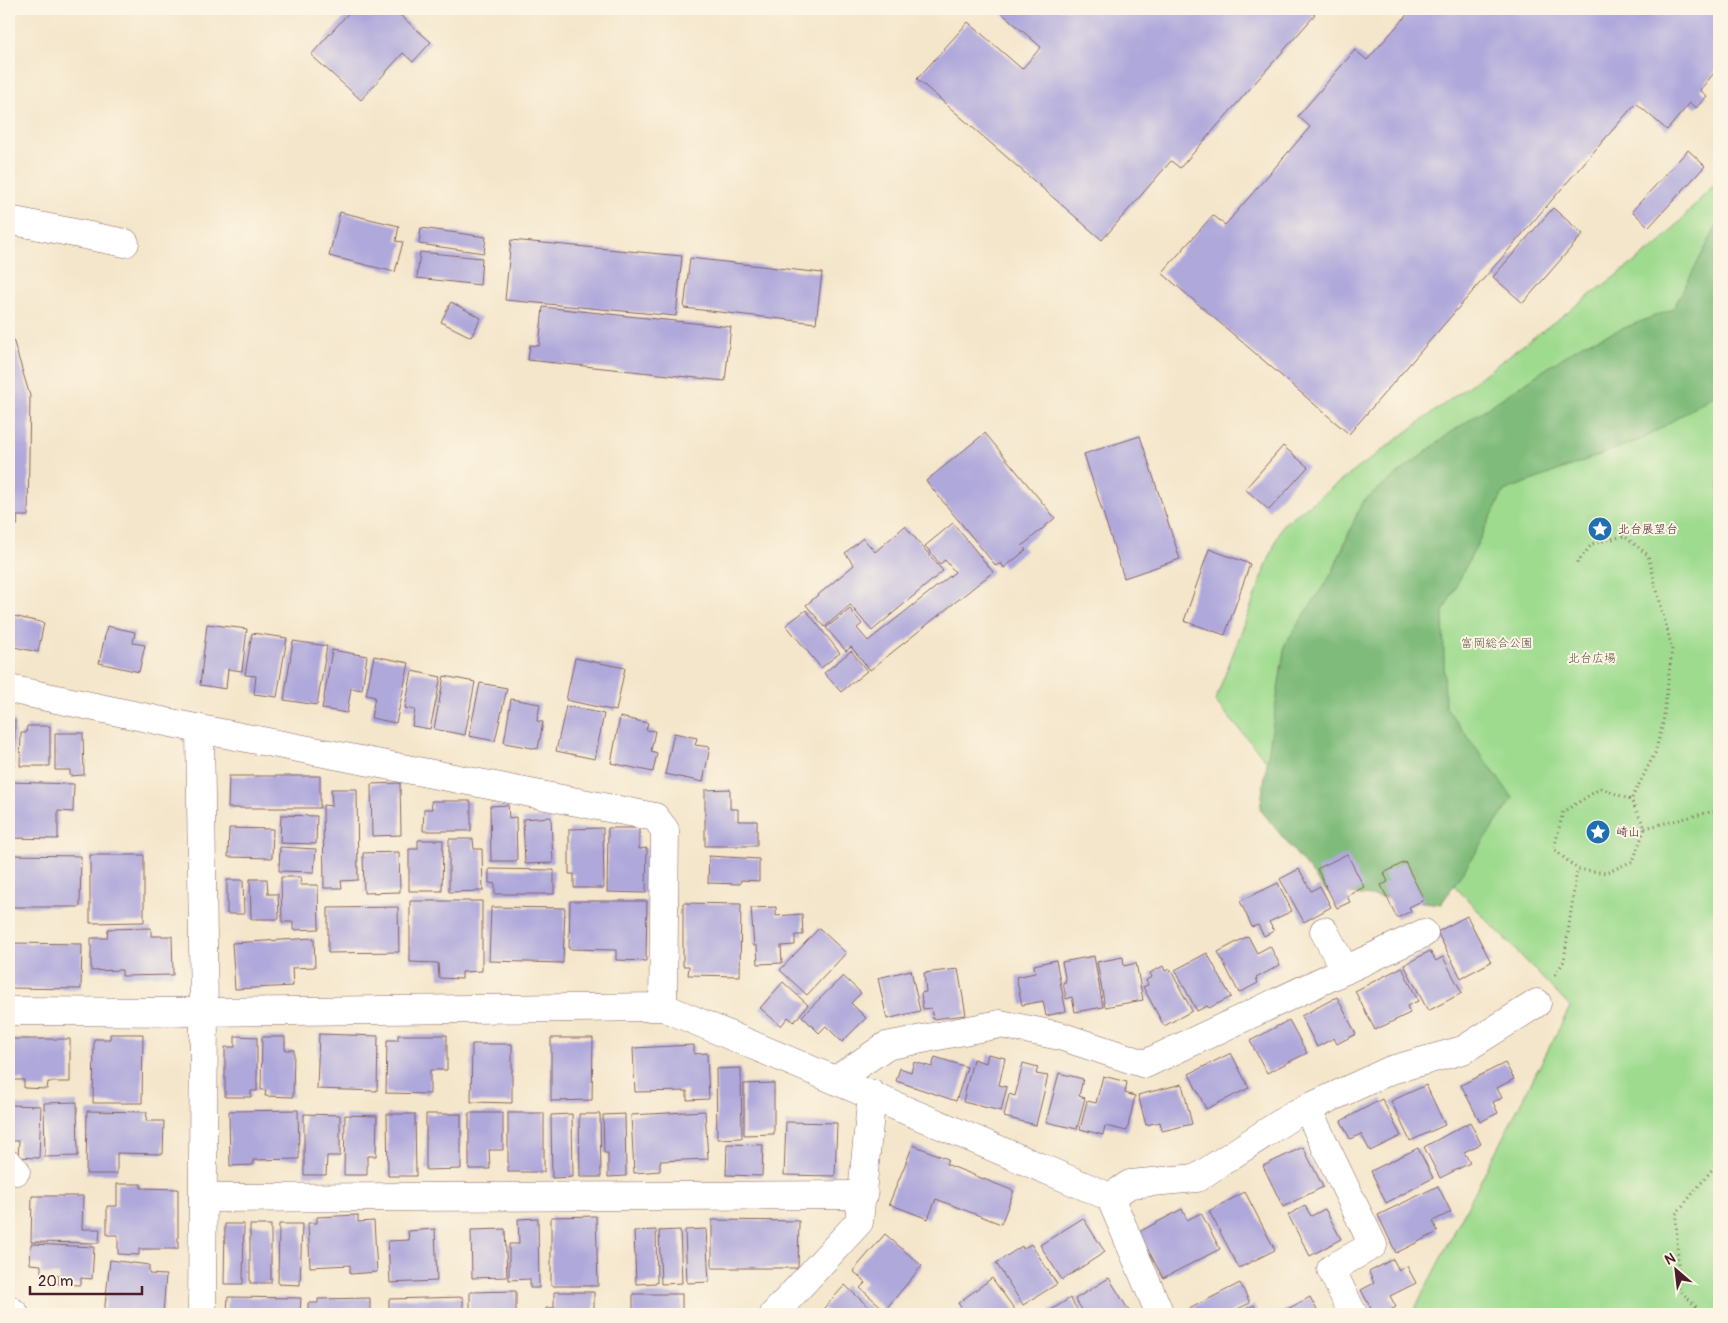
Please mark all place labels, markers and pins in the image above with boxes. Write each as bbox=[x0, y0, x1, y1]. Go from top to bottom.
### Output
place icon: 北台展望台 bbox=[1587, 516, 1613, 542]
place label: 北台展望台 bbox=[1618, 522, 1678, 537]
place icon: 崎山 bbox=[1585, 819, 1611, 845]
place label: 崎山 bbox=[1616, 825, 1640, 840]

